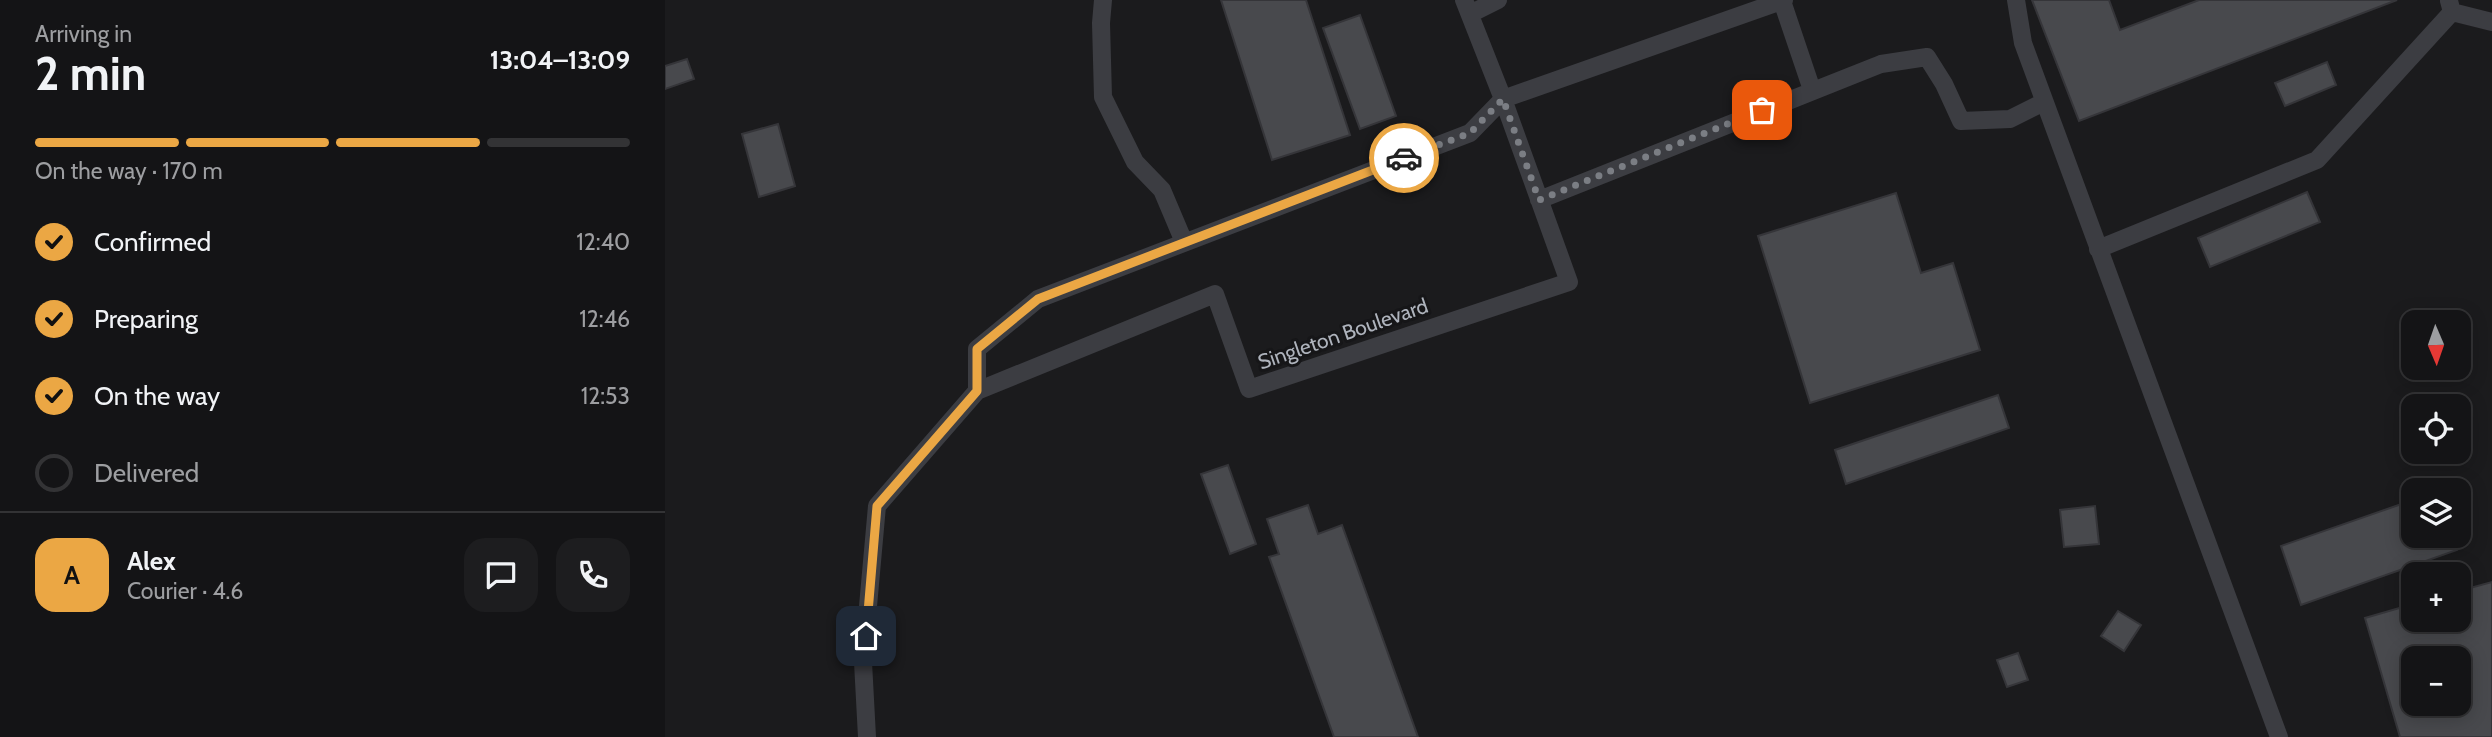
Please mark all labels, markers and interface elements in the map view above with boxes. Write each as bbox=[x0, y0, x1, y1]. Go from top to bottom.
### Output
text: Arriving in bbox=[35, 20, 132, 48]
text: 13:04–13:09 bbox=[490, 44, 630, 76]
text: 2 min bbox=[35, 46, 146, 102]
pin bbox=[1732, 80, 1792, 140]
icon: bag bbox=[1743, 91, 1781, 129]
courier bbox=[1369, 123, 1439, 193]
icon: car bbox=[1385, 139, 1423, 177]
text: On the way · 170 m bbox=[35, 157, 223, 185]
icon: check bbox=[35, 223, 73, 261]
text: Confirmed bbox=[94, 226, 211, 258]
text: 12:40 bbox=[576, 228, 630, 256]
street label: Singleton Boulevard bbox=[1254, 293, 1431, 374]
icon: check bbox=[35, 300, 73, 338]
text: Preparing bbox=[94, 303, 198, 335]
text: 12:46 bbox=[579, 305, 630, 333]
north arrow bbox=[2401, 310, 2471, 380]
map controls bbox=[2401, 310, 2471, 716]
icon: check bbox=[35, 377, 73, 415]
text: On the way bbox=[94, 380, 220, 412]
text: 12:53 bbox=[581, 382, 630, 410]
button: locate bbox=[2401, 394, 2471, 464]
text: Delivered bbox=[94, 457, 199, 489]
button: layers bbox=[2401, 478, 2471, 548]
button: chat bbox=[464, 538, 538, 612]
button: phone bbox=[556, 538, 630, 612]
text: Alex bbox=[127, 545, 176, 577]
text: A bbox=[64, 559, 80, 591]
button: + bbox=[2401, 562, 2471, 632]
text: Courier · 4.6 bbox=[127, 577, 243, 605]
pin bbox=[836, 606, 896, 666]
icon: home bbox=[847, 617, 885, 655]
button: − bbox=[2401, 646, 2471, 716]

